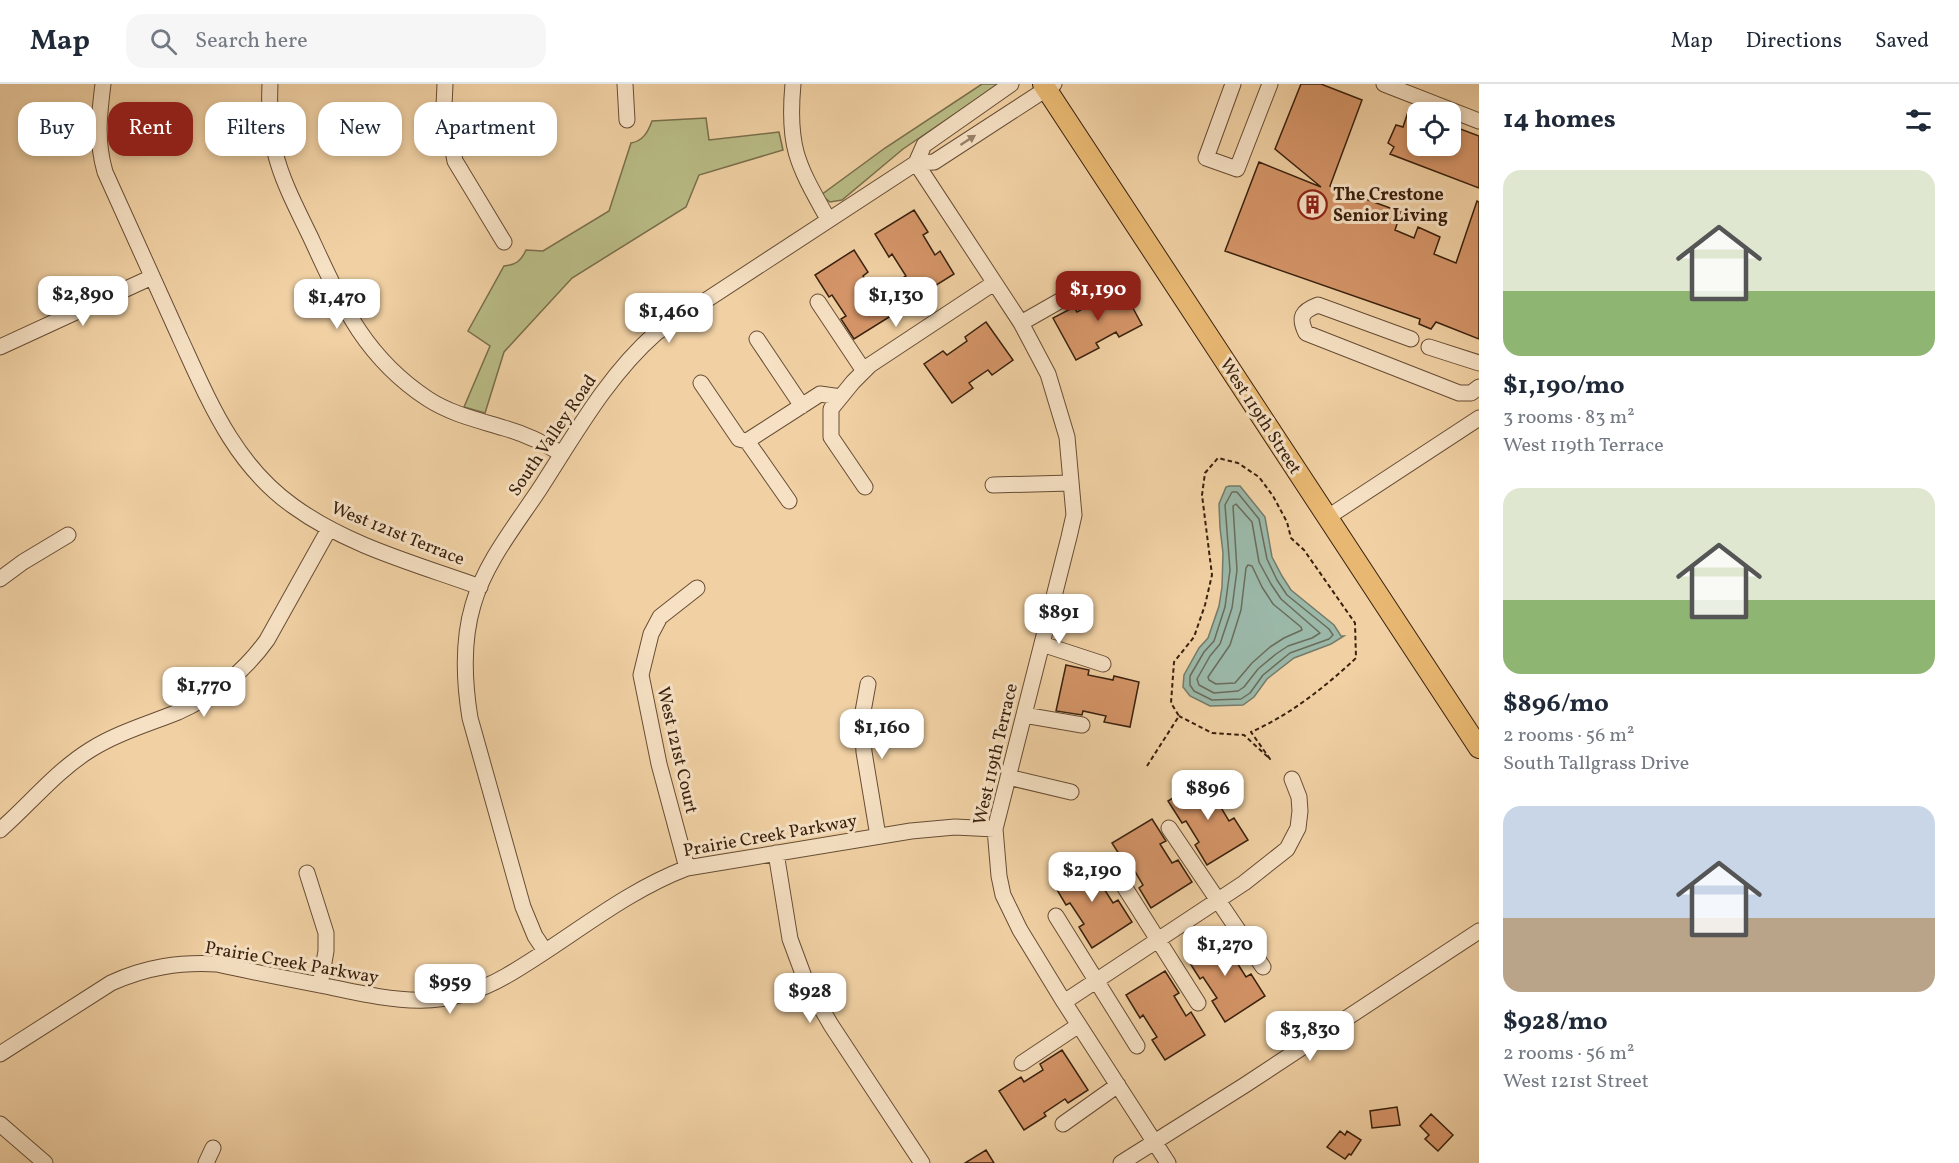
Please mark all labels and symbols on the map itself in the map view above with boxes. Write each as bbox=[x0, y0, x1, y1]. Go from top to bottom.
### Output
one-way arrow bbox=[960, 135, 976, 146]
place label: The Crestone Senior Living bbox=[1333, 183, 1448, 229]
building icon: The Crestone Senior Living bbox=[1296, 188, 1328, 220]
pin: $1,190 bbox=[1049, 271, 1147, 322]
pin: $2,890 bbox=[34, 276, 132, 327]
pin: $1,130 bbox=[847, 277, 945, 328]
pin: $1,470 bbox=[288, 279, 386, 330]
pin: $1,460 bbox=[620, 293, 718, 344]
street label: West 119th Street bbox=[1213, 354, 1307, 480]
street label: South Valley Road bbox=[503, 370, 603, 502]
street label: West 121st Terrace bbox=[327, 496, 468, 573]
pin: $891 bbox=[1023, 594, 1095, 645]
pin: $1,770 bbox=[155, 667, 253, 718]
street label: West 119th Terrace bbox=[968, 681, 1025, 828]
street label: West 121st Court bbox=[650, 684, 703, 816]
pin: $1,160 bbox=[833, 709, 931, 760]
pin: $896 bbox=[1172, 770, 1244, 821]
street label: Prairie Creek Parkway bbox=[681, 809, 859, 864]
pin: $2,190 bbox=[1043, 852, 1141, 903]
pin: $1,270 bbox=[1176, 926, 1274, 977]
street label: Prairie Creek Parkway bbox=[203, 936, 381, 991]
pin: $959 bbox=[414, 964, 486, 1015]
pin: $928 bbox=[774, 973, 846, 1024]
pin: $3,830 bbox=[1261, 1011, 1359, 1062]

